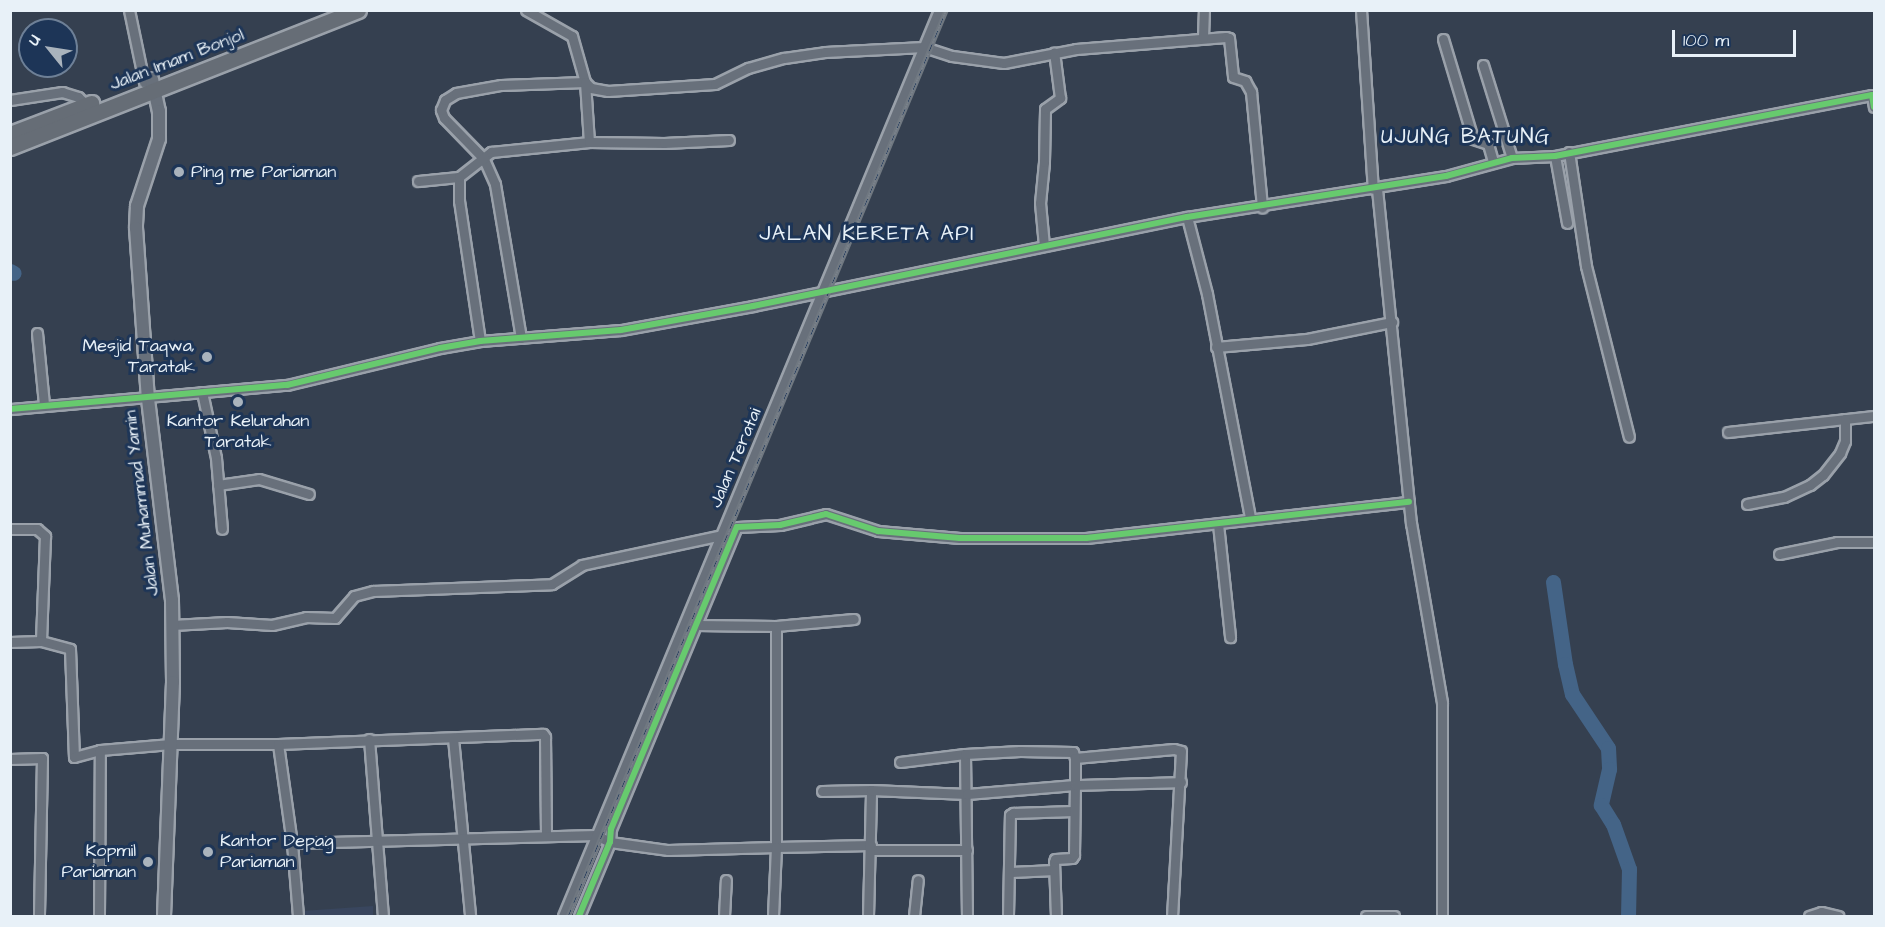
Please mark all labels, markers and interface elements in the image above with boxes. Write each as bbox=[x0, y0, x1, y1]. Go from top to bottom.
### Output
north arrow bbox=[18, 18, 78, 78]
scale bar bbox=[1675, 18, 1800, 56]
street label: Jalan Imam Bonjol bbox=[107, 24, 247, 96]
text: 100 m bbox=[1683, 28, 1729, 53]
text: U bbox=[22, 31, 46, 49]
district label: UJUNG BATUNG bbox=[1381, 124, 1551, 150]
place label: Ping me Pariaman bbox=[191, 161, 336, 183]
marker: Ping me Pariaman bbox=[172, 165, 186, 179]
district label: JALAN KERETA API bbox=[759, 221, 975, 247]
place label: Mesjid Taqwa, Taratak bbox=[82, 336, 195, 378]
marker: Mesjid Taqwa, Taratak bbox=[200, 350, 214, 364]
marker: Kantor Kelurahan Taratak bbox=[231, 395, 245, 409]
street label: Jalan Teratai bbox=[705, 405, 767, 511]
street label: Jalan Muhammad Yamin bbox=[120, 409, 164, 597]
place label: Kantor Kelurahan Taratak bbox=[167, 411, 309, 454]
place label: Kantor Depag Pariaman bbox=[220, 831, 333, 874]
place label: Kopmil Pariaman bbox=[61, 841, 136, 884]
marker: Kantor Depag Pariaman bbox=[201, 845, 215, 859]
marker: Kopmil Pariaman bbox=[141, 855, 155, 869]

